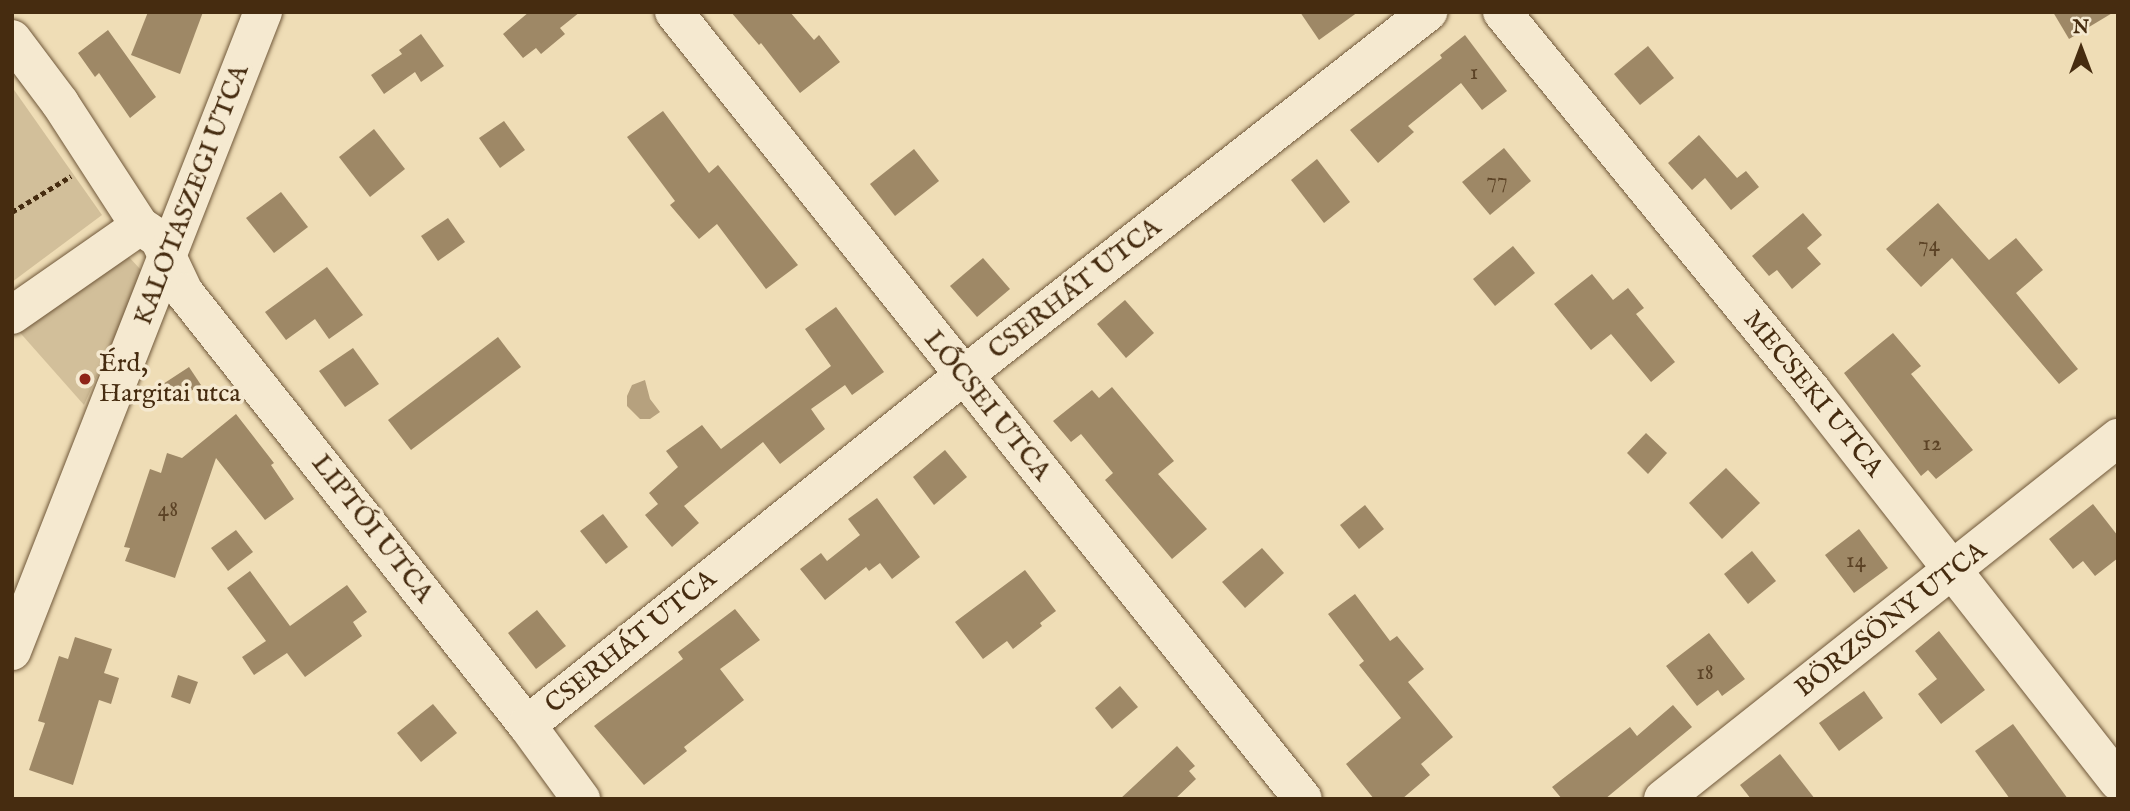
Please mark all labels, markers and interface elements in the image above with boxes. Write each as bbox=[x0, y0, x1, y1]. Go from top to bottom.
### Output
north arrow bbox=[2046, 14, 2116, 84]
text: N bbox=[2073, 16, 2089, 40]
house number: 1 bbox=[1470, 59, 1478, 87]
street label: KALOTASZEGI UTCA bbox=[128, 60, 256, 330]
house number: 77 bbox=[1486, 167, 1508, 195]
street label: CSERHÁT UTCA bbox=[982, 212, 1168, 366]
house number: 74 bbox=[1918, 231, 1940, 259]
street label: MECSEKI UTCA bbox=[1736, 304, 1890, 484]
street label: LŐCSEI UTCA bbox=[917, 325, 1057, 487]
place label: Érd, Hargitai utca bbox=[99, 348, 241, 410]
marker: Érd, Hargitai utca bbox=[77, 371, 93, 387]
house number: 12 bbox=[1922, 430, 1942, 458]
street label: LIPTÓI UTCA bbox=[304, 449, 440, 609]
house number: 48 bbox=[158, 496, 178, 524]
street label: BÖRZSÖNY UTCA bbox=[1789, 536, 1993, 704]
house number: 14 bbox=[1846, 547, 1866, 575]
street label: CSERHÁT UTCA bbox=[539, 564, 723, 720]
house number: 18 bbox=[1696, 659, 1714, 687]

